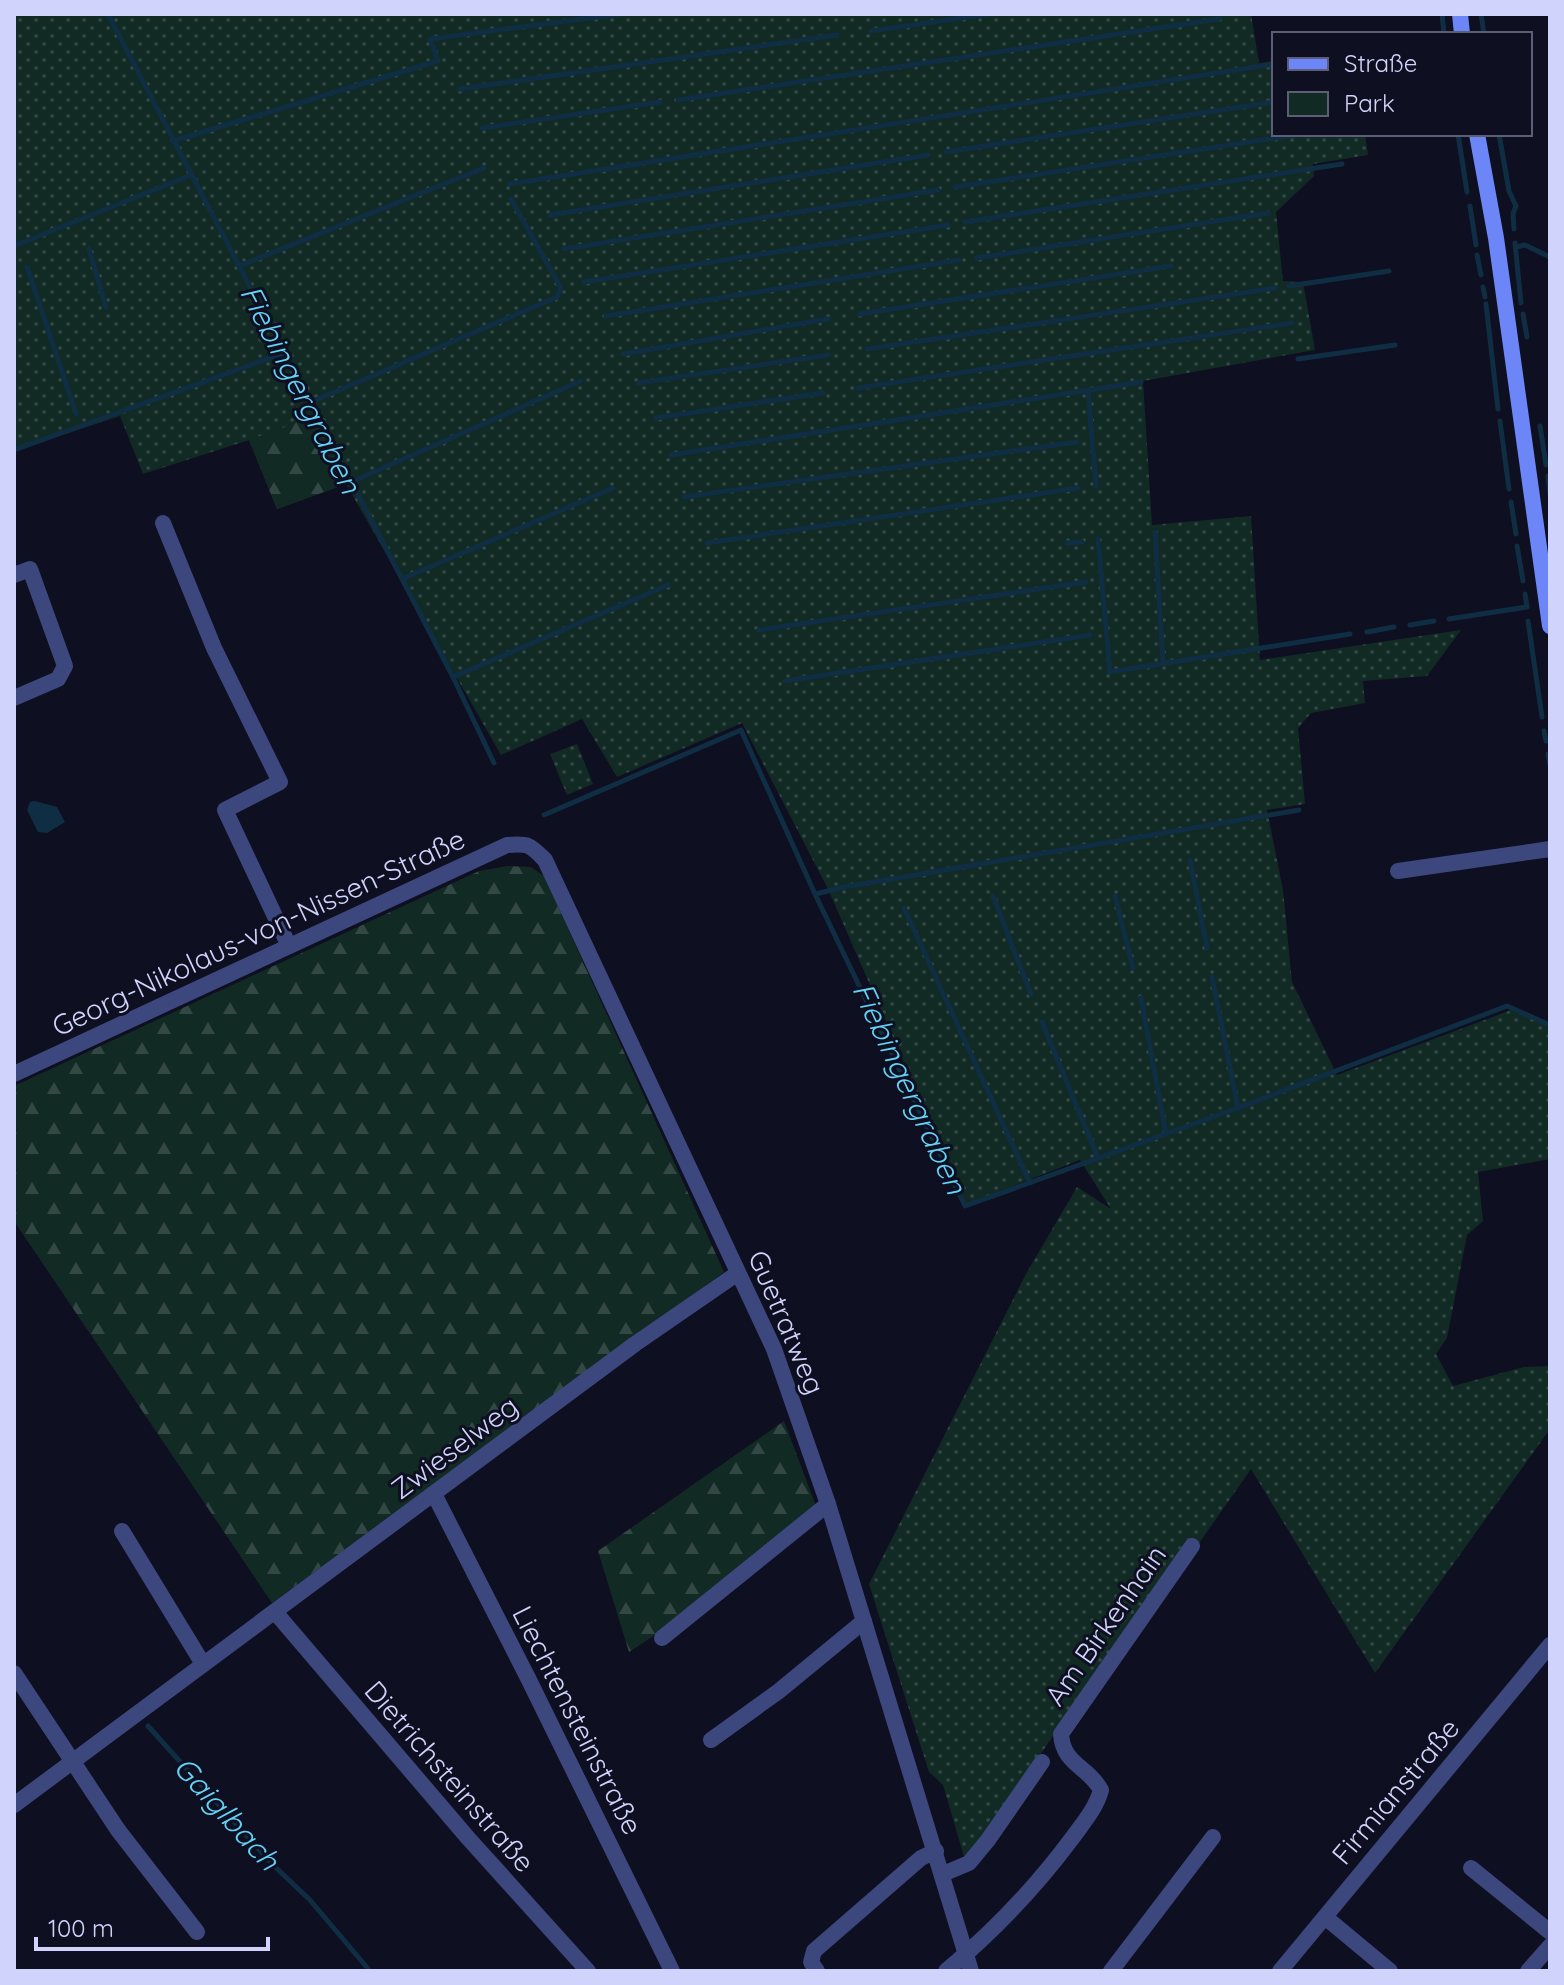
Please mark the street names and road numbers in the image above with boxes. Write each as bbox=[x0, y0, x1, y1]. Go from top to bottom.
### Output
street label: Georg-Nikolaus-von-Nissen-Straße bbox=[46, 821, 470, 1043]
street label: Guetratweg bbox=[741, 1245, 833, 1399]
street label: Zwieselweg bbox=[384, 1388, 524, 1506]
street label: Am Birkenhain bbox=[1037, 1538, 1173, 1712]
street label: Liechtensteinstraße bbox=[505, 1600, 651, 1840]
street label: Dietrichsteinstraße bbox=[357, 1673, 543, 1879]
street label: Firmianstraße bbox=[1324, 1711, 1466, 1871]

